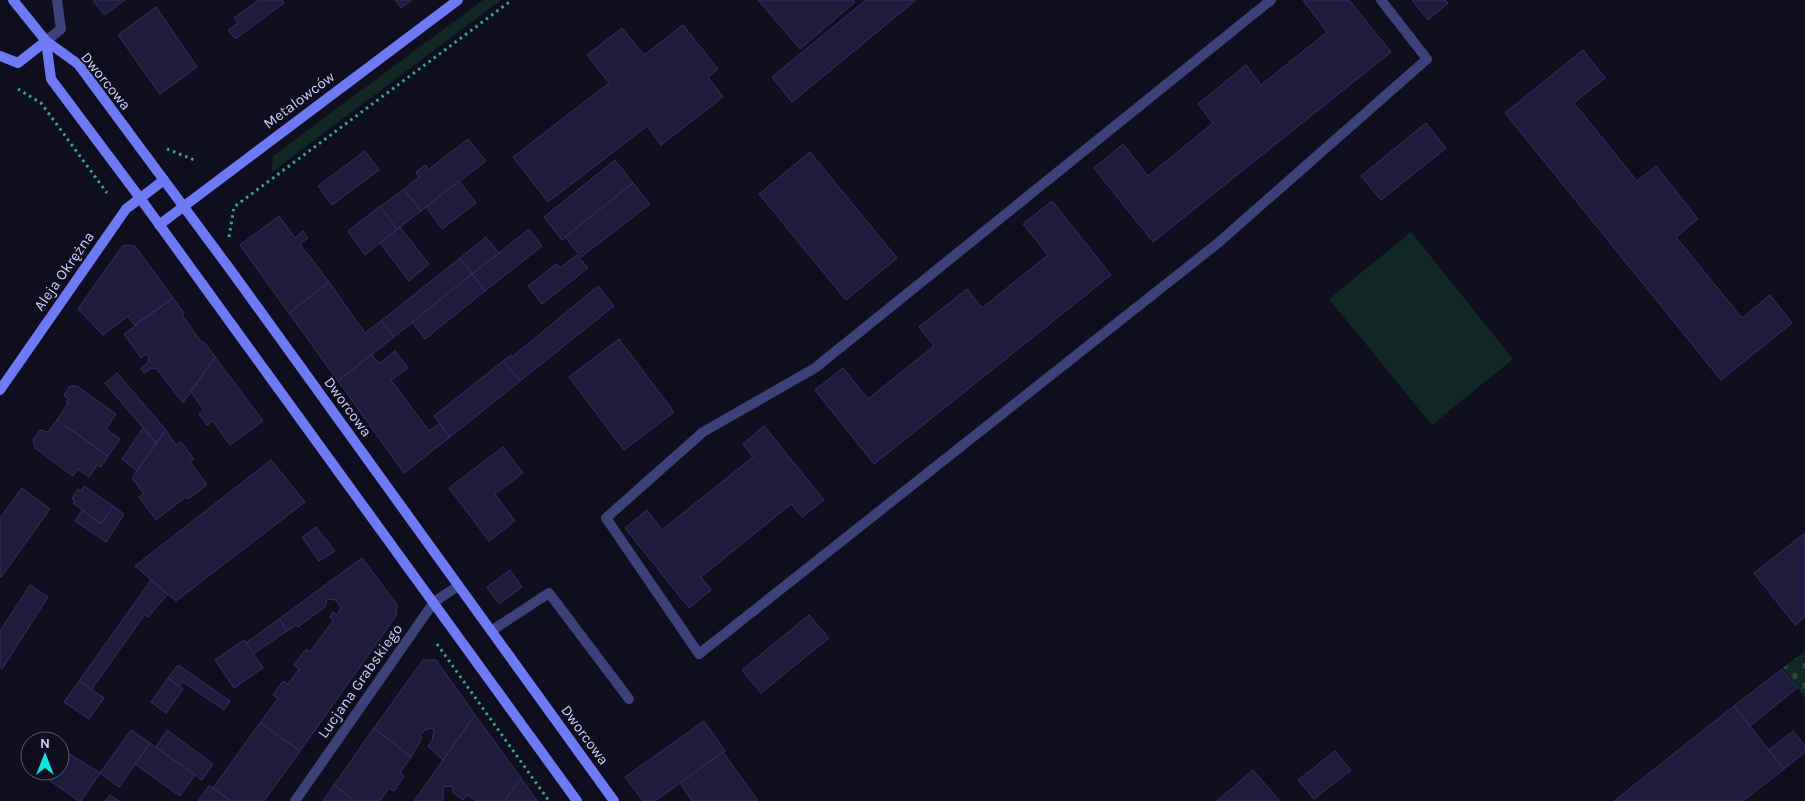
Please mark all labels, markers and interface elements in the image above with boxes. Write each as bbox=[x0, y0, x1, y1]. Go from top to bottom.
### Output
street label: Dworcowa bbox=[77, 48, 135, 114]
street label: Metalowców bbox=[260, 67, 338, 133]
street label: Aleja Okrężna bbox=[30, 228, 98, 314]
street label: Dworcowa bbox=[320, 374, 376, 440]
street label: Lucjana Grabskiego bbox=[314, 621, 406, 741]
street label: Dworcowa bbox=[557, 702, 613, 768]
north arrow bbox=[20, 731, 70, 781]
text: N bbox=[40, 735, 50, 752]

